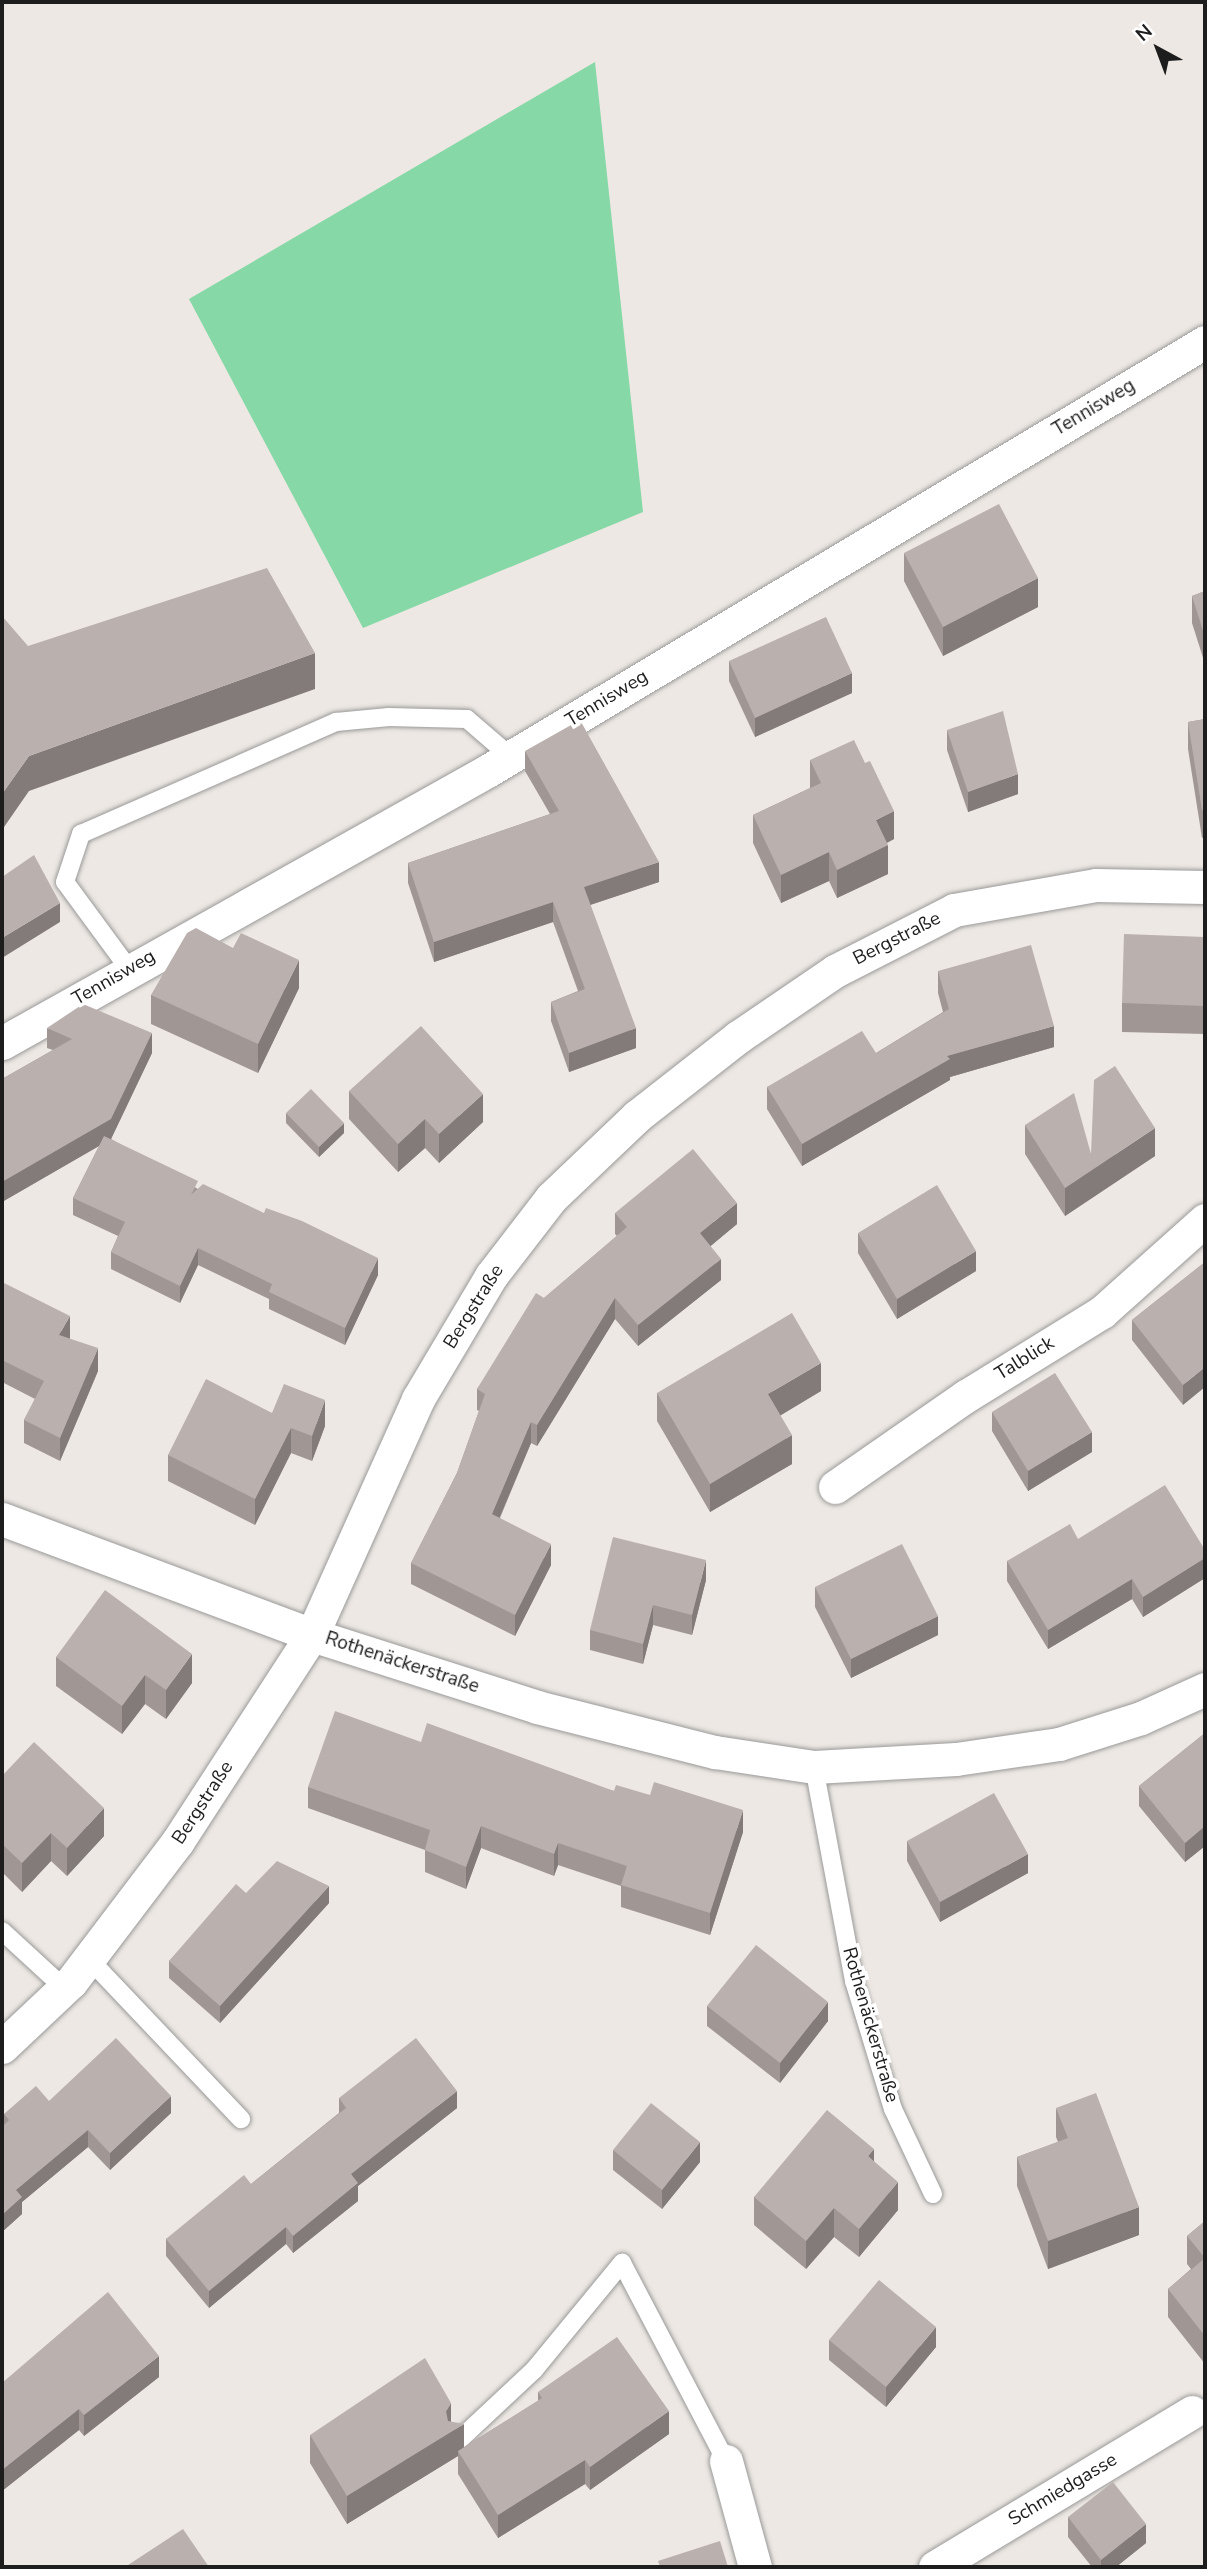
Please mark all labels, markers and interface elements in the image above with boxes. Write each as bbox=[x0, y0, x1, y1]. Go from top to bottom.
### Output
north arrow bbox=[1123, 14, 1193, 84]
text: N bbox=[1130, 19, 1158, 48]
street label: Tennisweg bbox=[1049, 375, 1139, 441]
street label: Tennisweg bbox=[562, 666, 652, 732]
street label: Bergstraße bbox=[849, 907, 945, 971]
street label: Tennisweg bbox=[68, 945, 160, 1011]
street label: Bergstraße bbox=[439, 1261, 509, 1353]
street label: Talblick bbox=[991, 1332, 1059, 1386]
street label: Rothenäckerstraße bbox=[322, 1627, 482, 1699]
street label: Bergstraße bbox=[168, 1757, 238, 1849]
street label: Rothenäckerstraße bbox=[837, 1945, 903, 2105]
street label: Schmiedgasse bbox=[1005, 2449, 1121, 2531]

